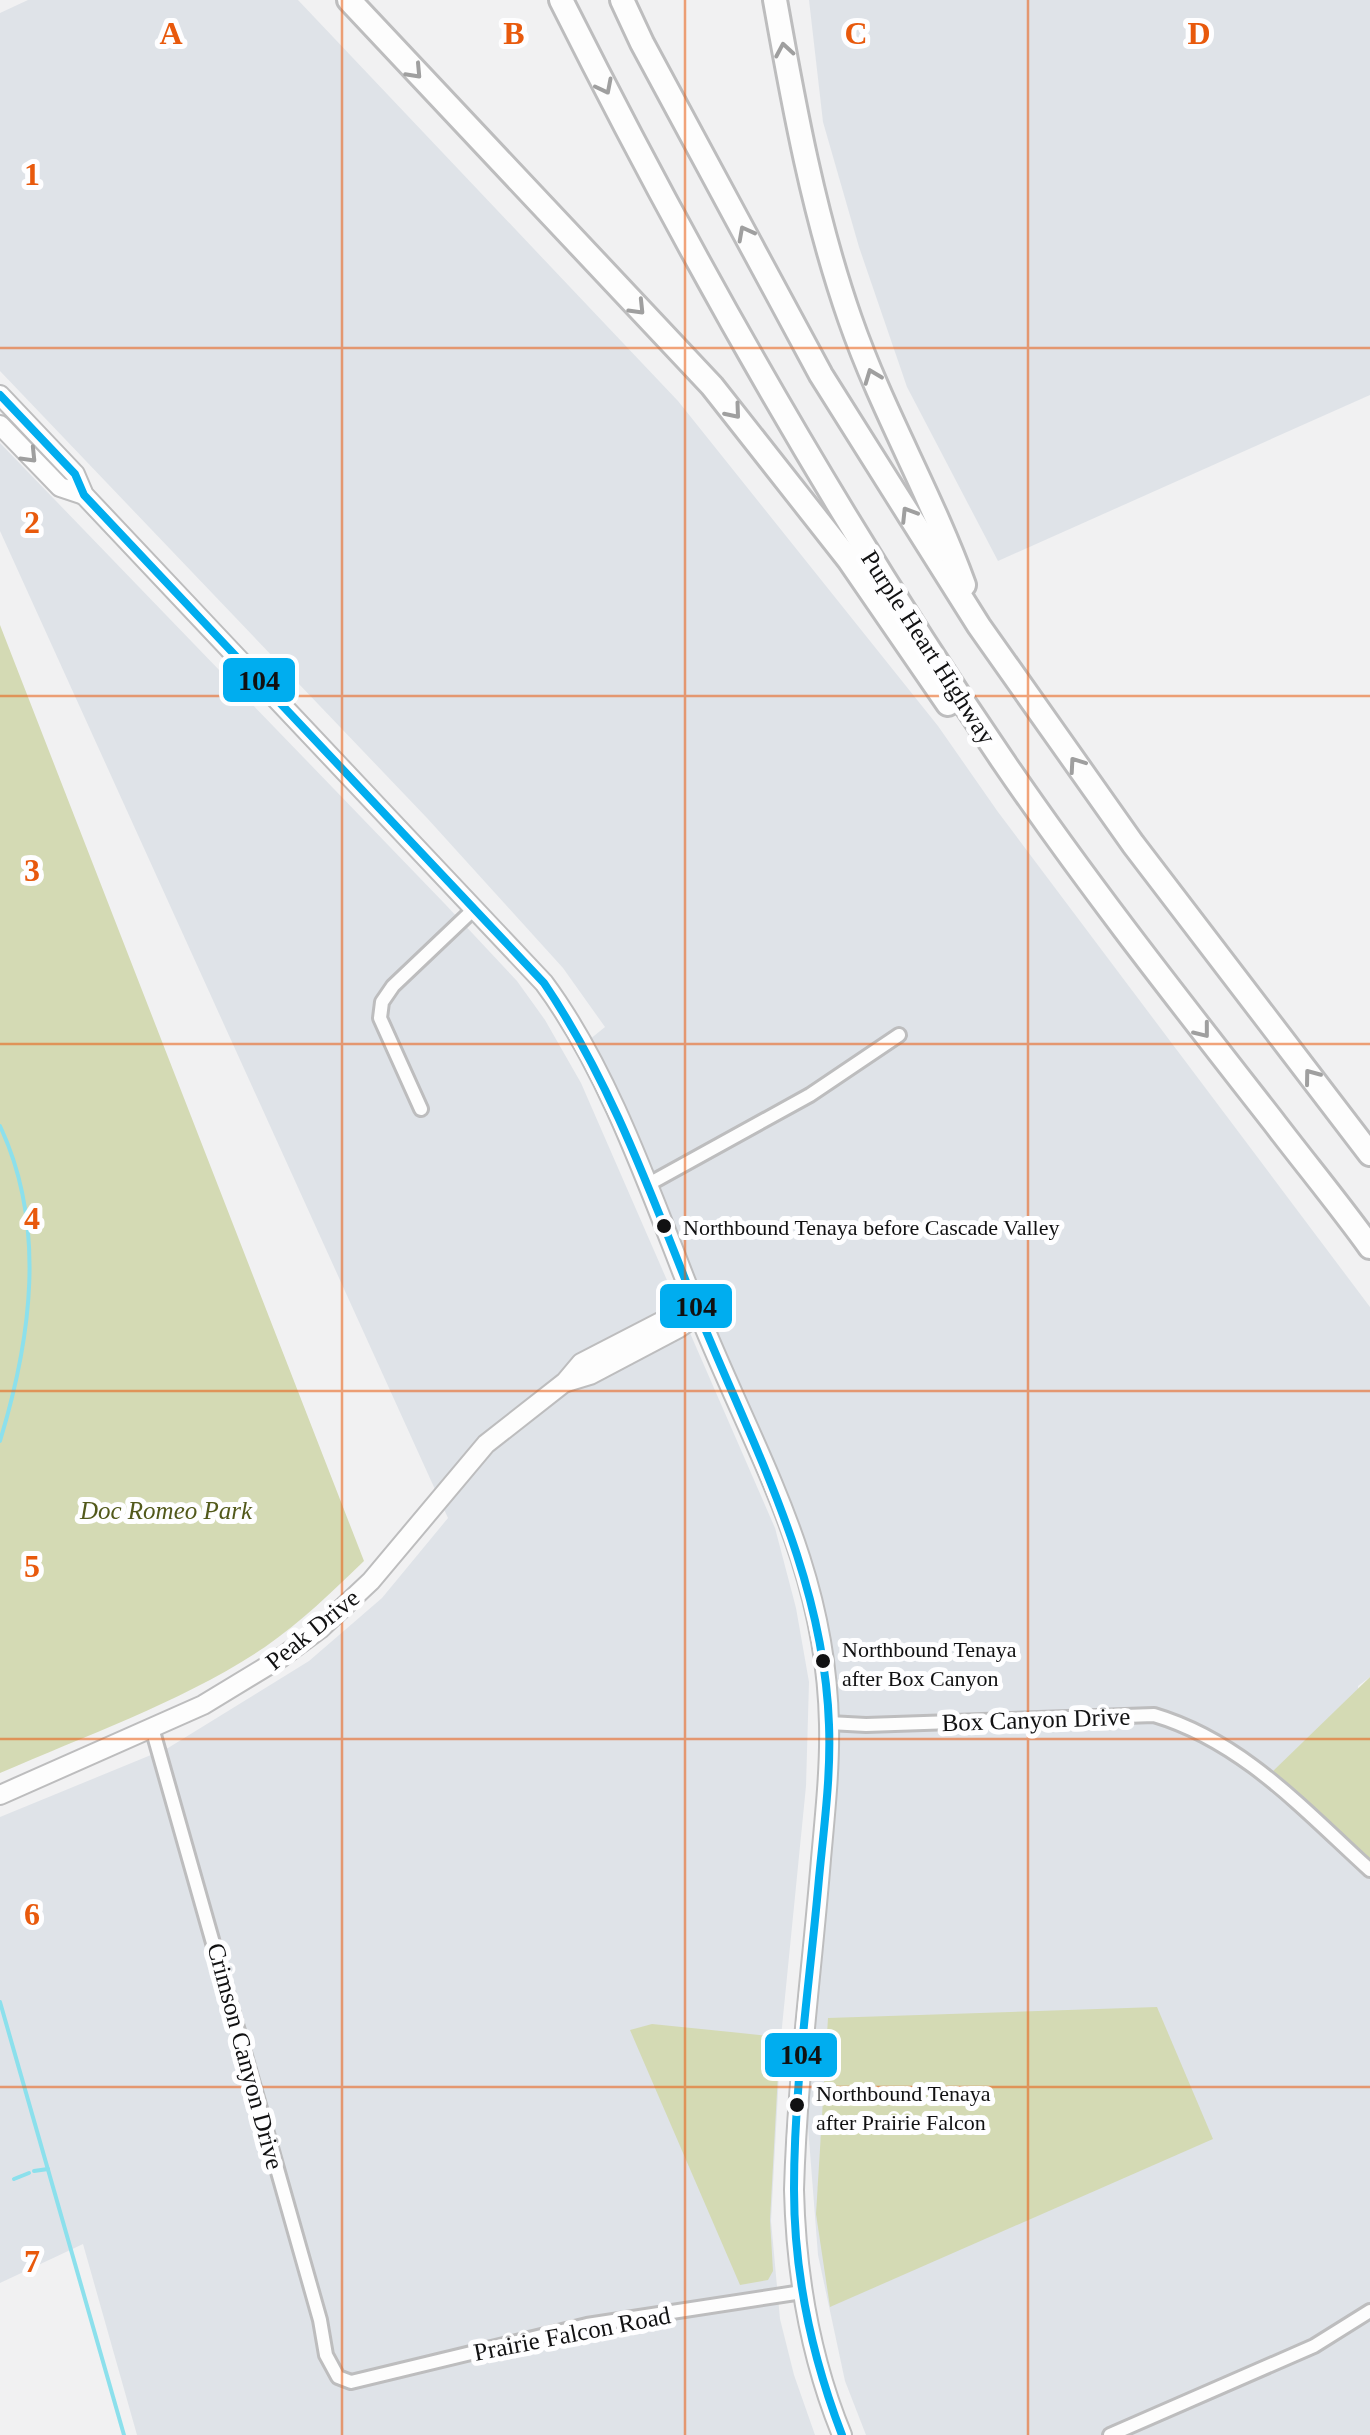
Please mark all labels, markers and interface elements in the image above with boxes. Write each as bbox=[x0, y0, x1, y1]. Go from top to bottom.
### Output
text: A bbox=[159, 15, 183, 51]
text: B bbox=[503, 15, 525, 51]
text: C bbox=[844, 15, 868, 51]
text: D bbox=[1187, 15, 1211, 51]
one-way arrow bbox=[774, 41, 795, 58]
one-way arrow bbox=[403, 60, 421, 79]
one-way arrow bbox=[593, 77, 613, 95]
text: 1 bbox=[24, 156, 40, 192]
one-way arrow bbox=[737, 226, 757, 244]
one-way arrow bbox=[626, 297, 644, 315]
one-way arrow bbox=[863, 368, 883, 385]
one-way arrow bbox=[723, 401, 741, 419]
one-way arrow bbox=[18, 445, 36, 463]
text: 2 bbox=[24, 504, 40, 540]
one-way arrow bbox=[901, 507, 920, 525]
street label: Purple Heart Highway bbox=[856, 546, 1001, 749]
line badge: 104 bbox=[221, 656, 297, 704]
text: 104 bbox=[238, 665, 280, 696]
one-way arrow bbox=[1071, 757, 1088, 775]
text: 3 bbox=[24, 852, 40, 888]
one-way arrow bbox=[1191, 1020, 1209, 1038]
one-way arrow bbox=[1305, 1069, 1322, 1087]
text: 4 bbox=[24, 1200, 40, 1236]
place label: Northbound Tenaya before Cascade Valley bbox=[683, 1215, 1059, 1240]
marker: Northbound Tenaya before Cascade Valley bbox=[654, 1216, 674, 1236]
line badge: 104 bbox=[658, 1282, 734, 1330]
text: 104 bbox=[675, 1291, 717, 1322]
park label: Doc Romeo Park bbox=[79, 1497, 253, 1524]
text: 5 bbox=[24, 1548, 40, 1584]
street label: Peak Drive bbox=[260, 1584, 364, 1675]
place label: Northbound Tenaya after Box Canyon bbox=[842, 1637, 1017, 1691]
marker: Northbound Tenaya after Box Canyon bbox=[813, 1651, 833, 1671]
street label: Box Canyon Drive bbox=[941, 1703, 1131, 1736]
text: 6 bbox=[24, 1896, 40, 1932]
street label: Crimson Canyon Drive bbox=[202, 1940, 289, 2172]
line badge: 104 bbox=[763, 2031, 839, 2079]
text: 104 bbox=[780, 2039, 822, 2070]
place label: Northbound Tenaya after Prairie Falcon bbox=[816, 2081, 991, 2135]
marker: Northbound Tenaya after Prairie Falcon bbox=[787, 2095, 807, 2115]
text: 7 bbox=[24, 2243, 40, 2279]
street label: Prairie Falcon Road bbox=[471, 2301, 673, 2366]

